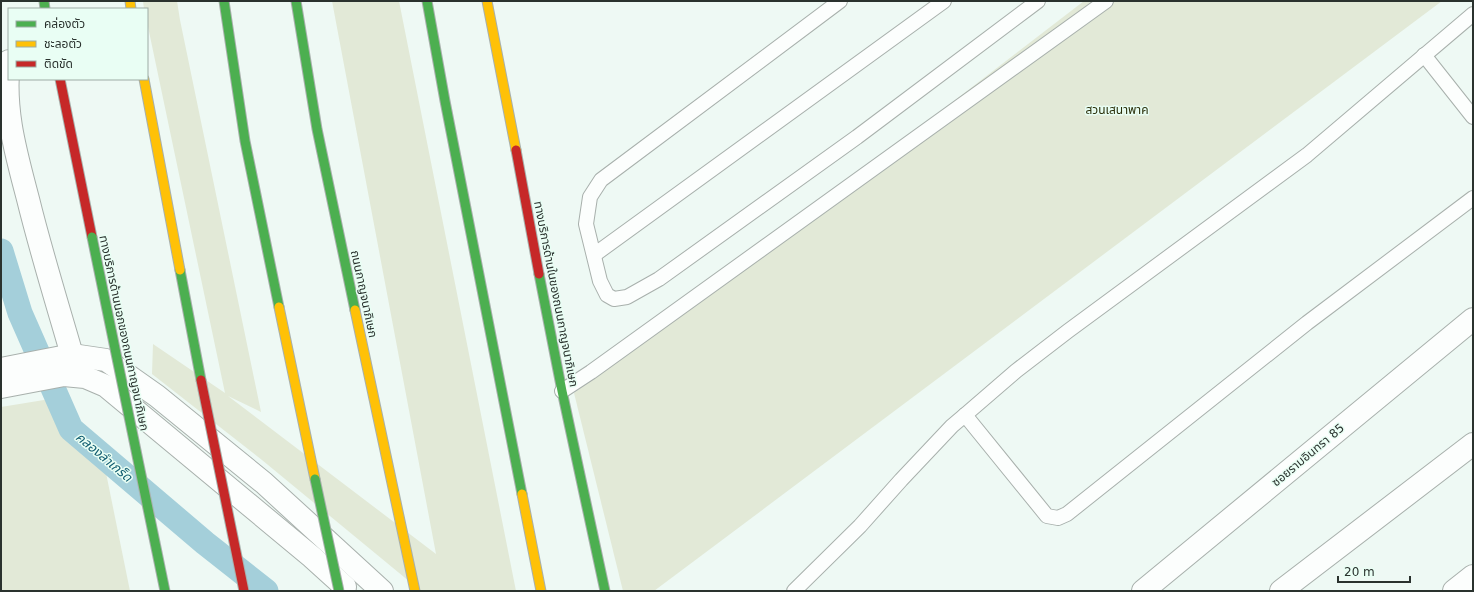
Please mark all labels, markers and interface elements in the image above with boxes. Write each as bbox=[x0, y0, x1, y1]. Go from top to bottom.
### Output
legend bbox=[8, 8, 148, 80]
text: คล่องตัว bbox=[44, 17, 85, 31]
text: ชะลอตัว bbox=[44, 37, 82, 51]
text: ติดขัด bbox=[44, 57, 73, 71]
park label: สวนเสนาพาค bbox=[1085, 103, 1149, 117]
street label: ทางบริการด้านในของถนนกาญจนาภิเษก bbox=[531, 200, 581, 388]
street label: ทางบริการด้านนอกของถนนกาญจนาภิเษก bbox=[96, 234, 152, 432]
street label: ถนนกาญจนาภิเษก bbox=[348, 249, 380, 339]
street label: ซอยรามอินทรา 85 bbox=[1269, 421, 1347, 489]
water label: คลองลำเกร็ด bbox=[73, 429, 136, 485]
scale bar bbox=[1338, 558, 1410, 584]
text: 20 m bbox=[1344, 565, 1375, 579]

